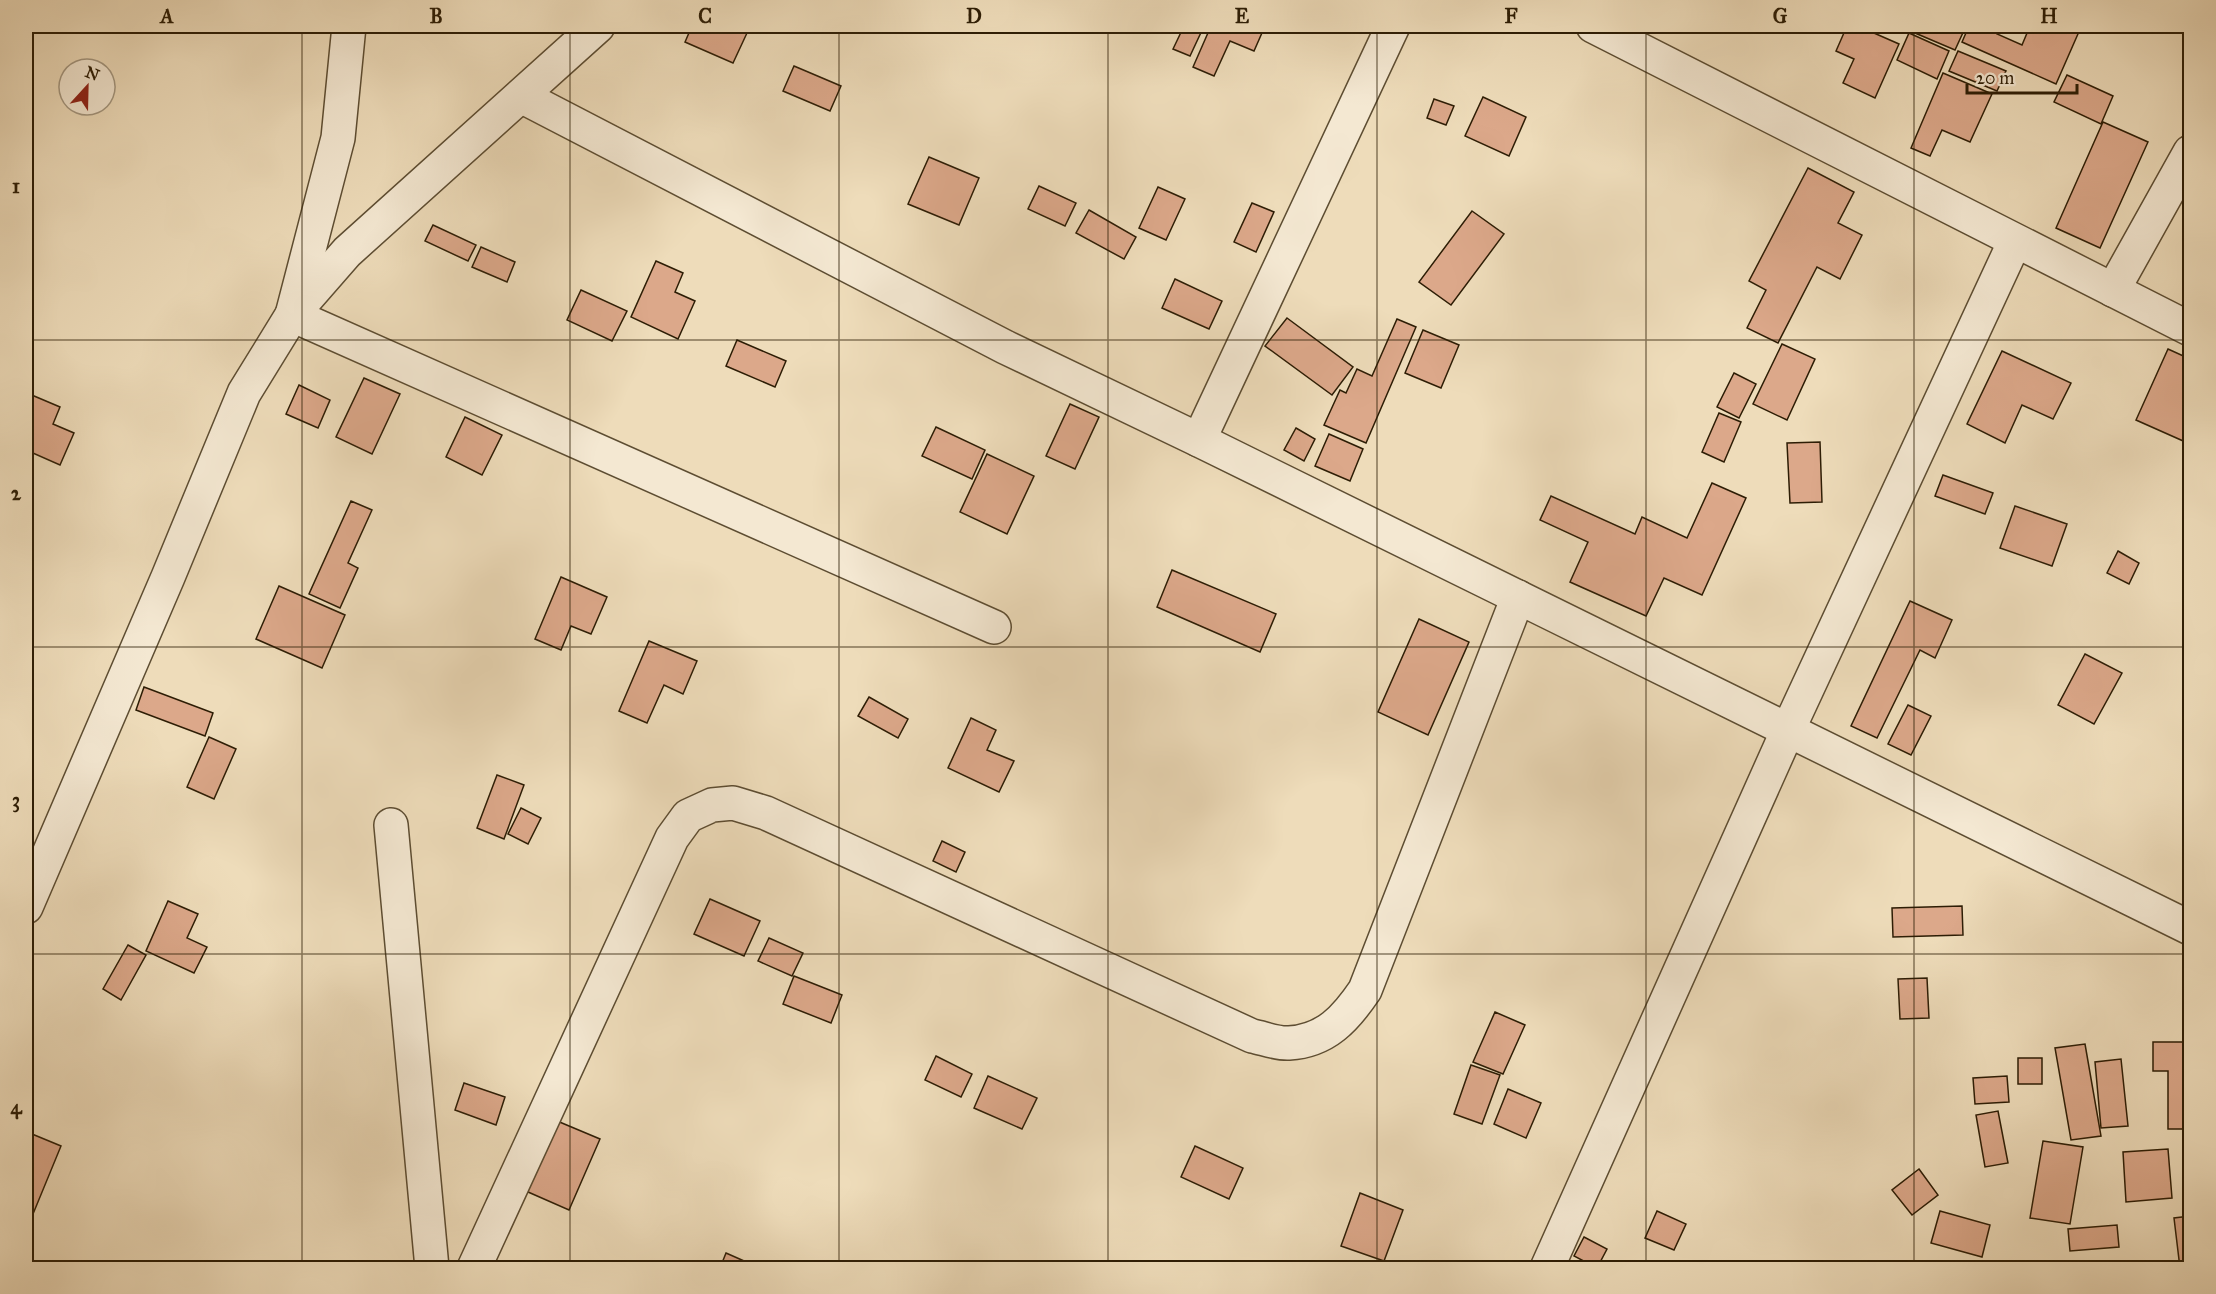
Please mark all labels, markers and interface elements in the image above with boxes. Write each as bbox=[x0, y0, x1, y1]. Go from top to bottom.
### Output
text: A bbox=[158, 4, 174, 28]
text: B bbox=[429, 4, 443, 28]
text: C bbox=[698, 4, 712, 28]
text: D bbox=[966, 4, 982, 28]
text: E bbox=[1235, 4, 1250, 28]
text: F bbox=[1504, 4, 1518, 28]
text: G bbox=[1773, 4, 1788, 28]
text: H bbox=[2040, 4, 2058, 28]
north arrow bbox=[57, 57, 117, 117]
scale bar bbox=[1967, 57, 2076, 95]
text: N bbox=[83, 62, 103, 85]
text: 20 m bbox=[1976, 67, 2014, 89]
text: 1 bbox=[12, 174, 20, 198]
text: 2 bbox=[11, 481, 22, 505]
text: 3 bbox=[12, 788, 20, 813]
text: 4 bbox=[10, 1095, 22, 1120]

